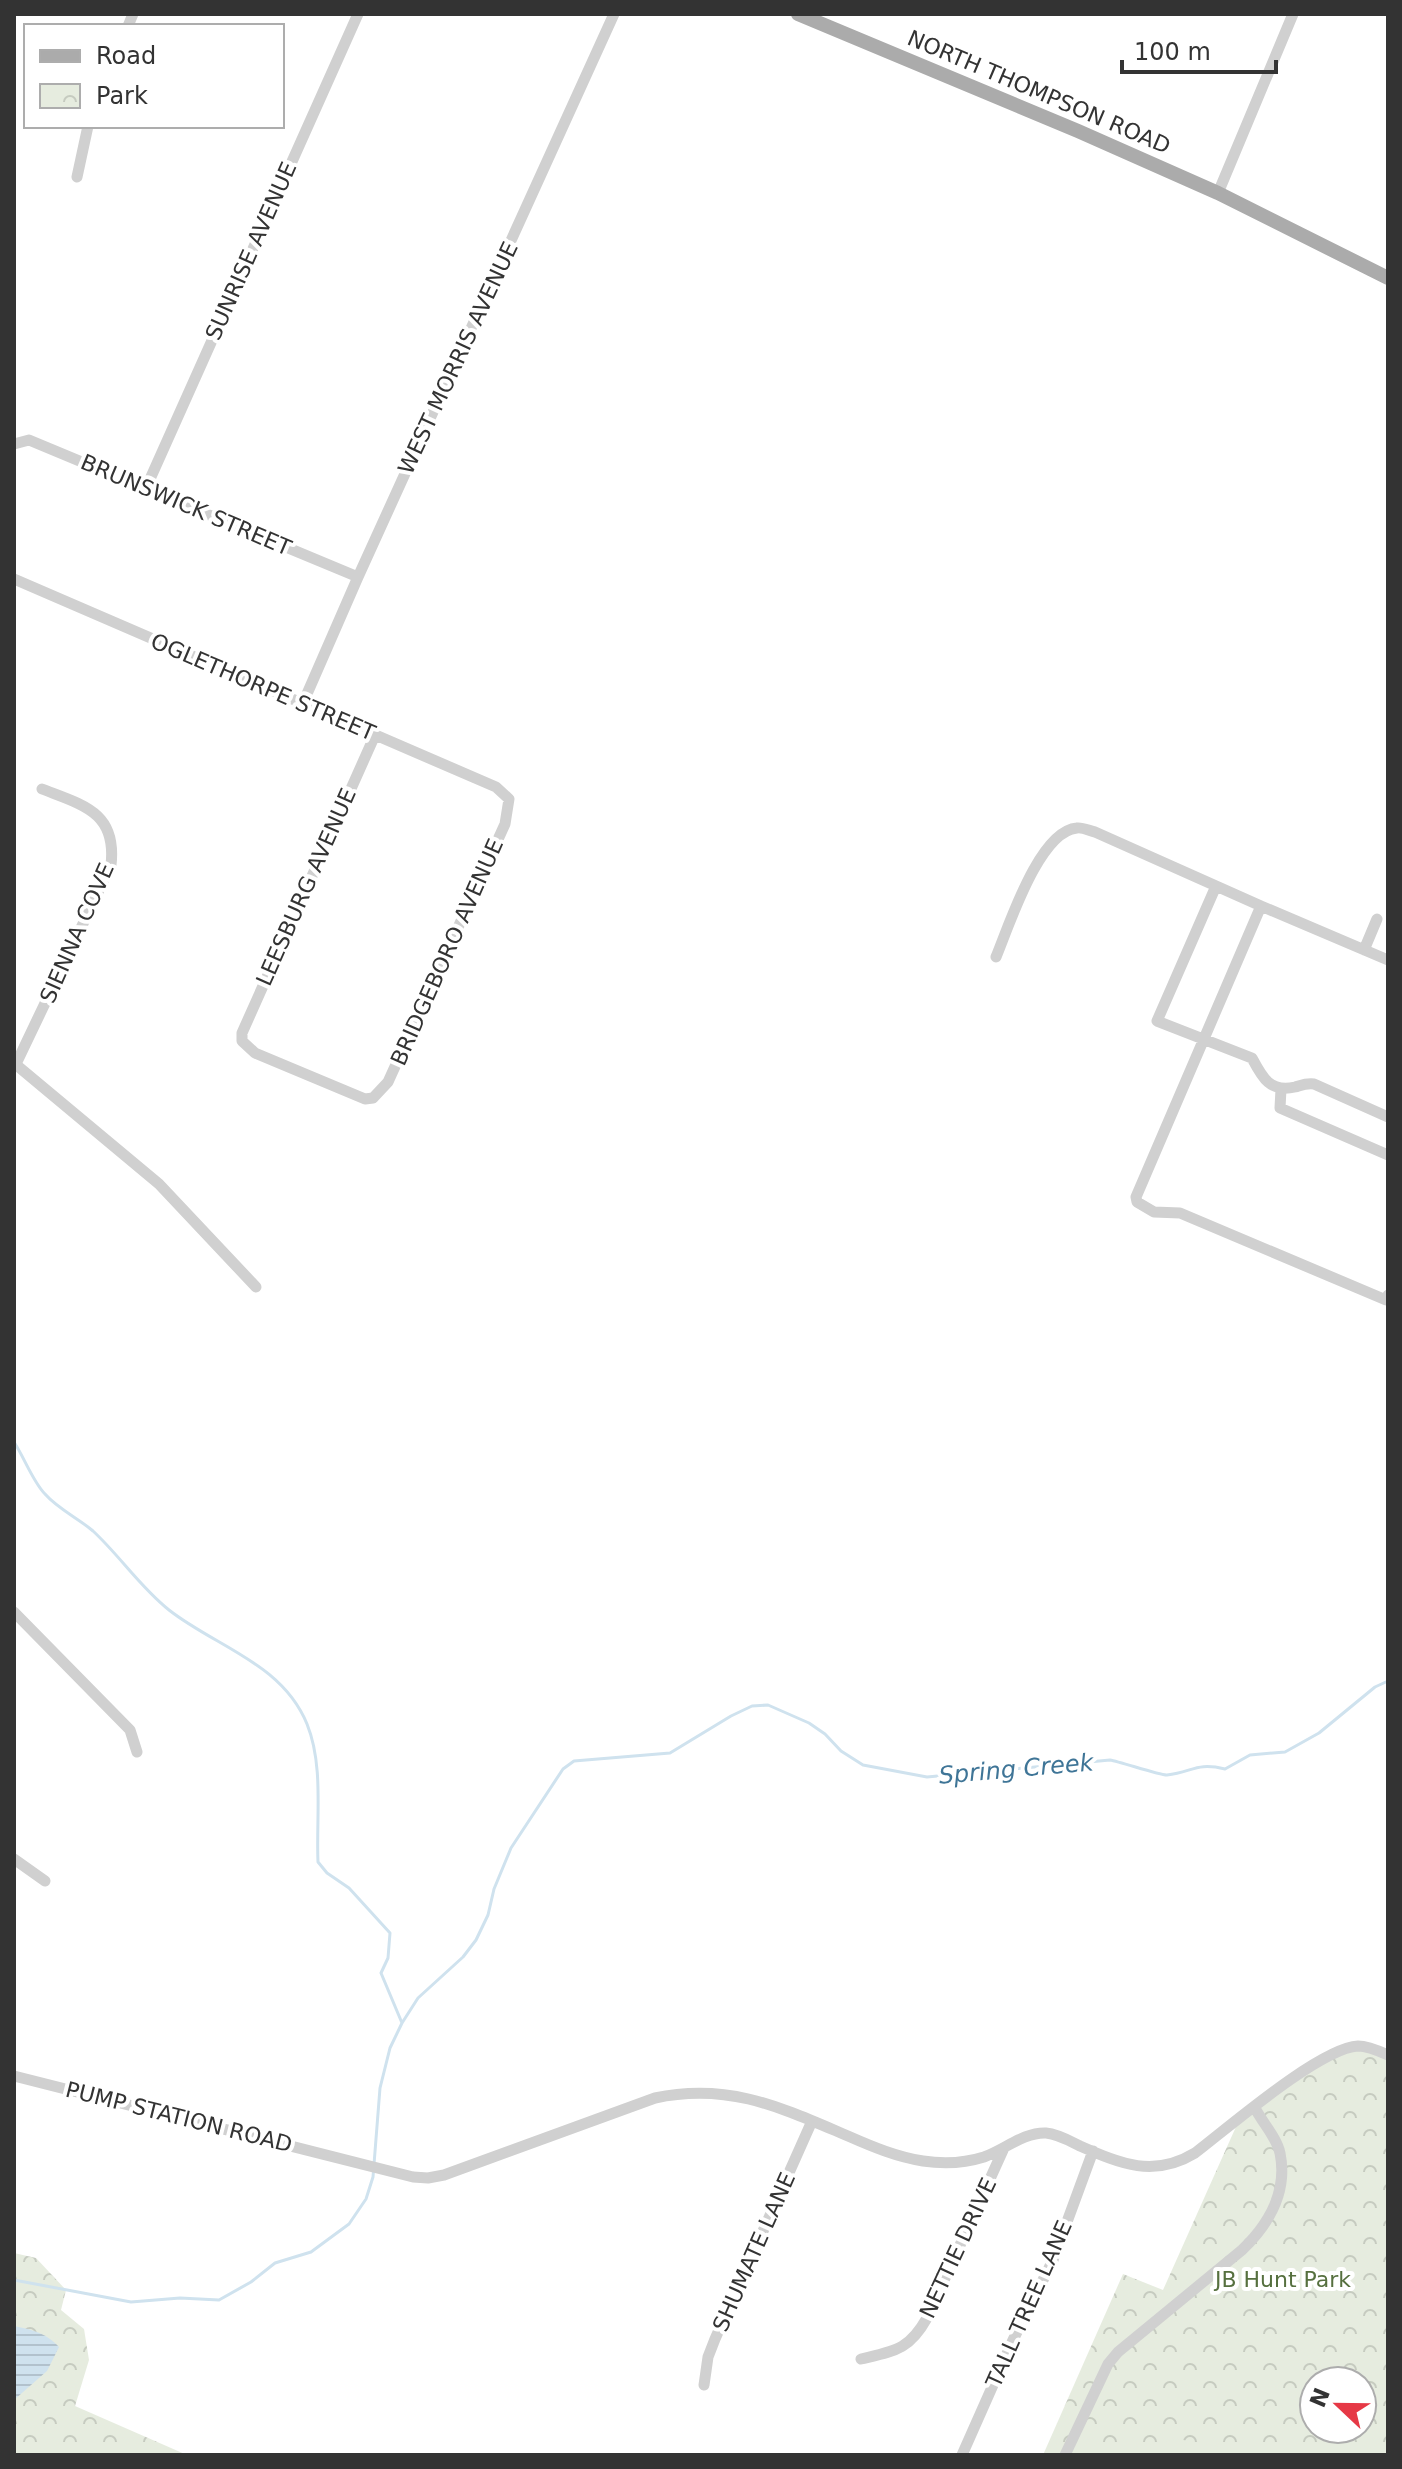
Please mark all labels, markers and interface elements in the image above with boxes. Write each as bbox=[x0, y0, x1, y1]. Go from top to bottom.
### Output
legend bbox=[24, 24, 284, 128]
scale bar bbox=[1122, 24, 1276, 74]
street label: NORTH THOMPSON ROAD bbox=[904, 25, 1174, 159]
text: 100 m bbox=[1134, 38, 1211, 66]
text: Road bbox=[96, 42, 156, 70]
text: Park bbox=[96, 82, 148, 110]
street label: SUNRISE AVENUE bbox=[200, 158, 302, 344]
street label: WEST MORRIS AVENUE bbox=[393, 238, 523, 478]
street label: BRUNSWICK STREET bbox=[77, 449, 295, 561]
street label: OGLETHORPE STREET bbox=[147, 628, 379, 746]
street label: LEESBURG AVENUE bbox=[251, 784, 361, 990]
street label: BRIDGEBORO AVENUE bbox=[386, 835, 508, 1069]
street label: SIENNA COVE bbox=[35, 859, 119, 1007]
water label: Spring Creek bbox=[938, 1748, 1096, 1790]
street label: PUMP STATION ROAD bbox=[63, 2077, 295, 2157]
street label: SHUMATE LANE bbox=[708, 2169, 800, 2335]
street label: NETTIE DRIVE bbox=[915, 2174, 1001, 2322]
street label: TALL TREE LANE bbox=[981, 2217, 1077, 2392]
park label: JB Hunt Park bbox=[1213, 2267, 1351, 2292]
north arrow bbox=[1298, 2365, 1378, 2445]
text: N bbox=[1305, 2384, 1335, 2411]

